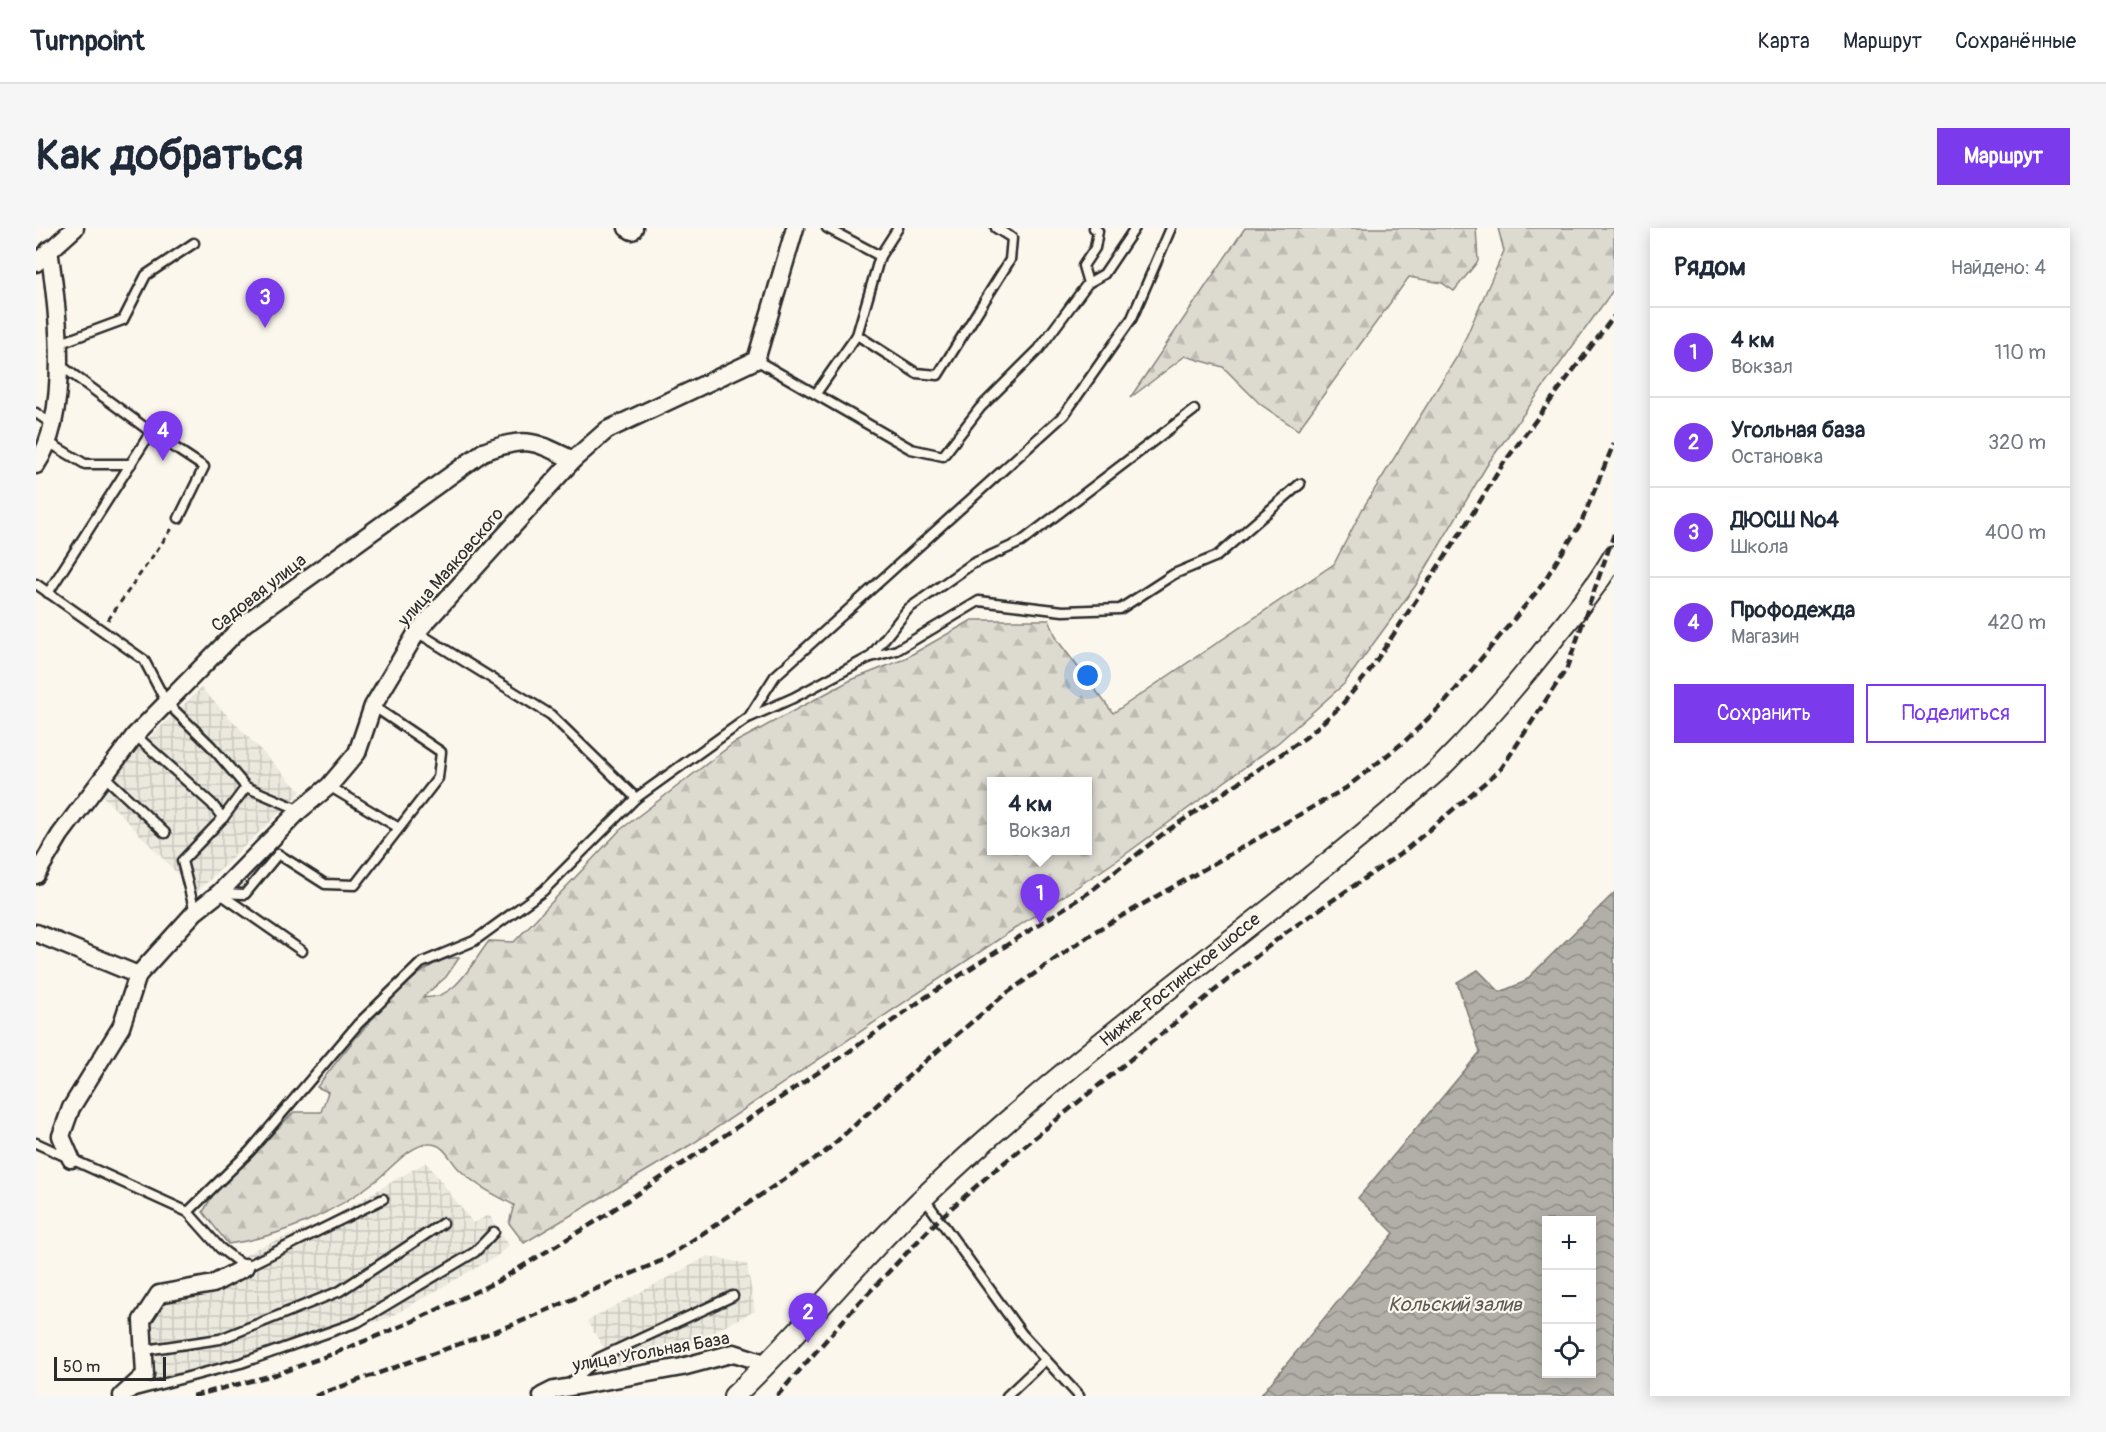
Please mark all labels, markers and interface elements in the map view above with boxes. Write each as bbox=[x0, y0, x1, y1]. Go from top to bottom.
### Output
text: Turnpoint bbox=[30, 24, 144, 59]
text: Карта bbox=[1758, 28, 1810, 55]
text: Маршрут bbox=[1843, 28, 1922, 55]
text: Сохранённые bbox=[1955, 28, 2076, 55]
button: Маршрут bbox=[1937, 128, 2070, 185]
text: Как добраться bbox=[36, 130, 303, 182]
text: Рядом bbox=[1674, 251, 1746, 283]
text: Найдено: 4 bbox=[1951, 255, 2046, 280]
pin: 3 bbox=[246, 279, 284, 328]
text: 4 км bbox=[1731, 326, 1774, 354]
text: 1 bbox=[1690, 340, 1697, 365]
text: 110 m bbox=[1995, 340, 2046, 365]
text: Вокзал bbox=[1731, 354, 1793, 379]
pin: 4 bbox=[144, 412, 182, 461]
text: Угольная база bbox=[1731, 416, 1865, 444]
text: 2 bbox=[1688, 430, 1699, 455]
text: 320 m bbox=[1988, 430, 2046, 455]
text: Остановка bbox=[1731, 444, 1823, 469]
street label: улица Маяковского bbox=[392, 503, 509, 632]
text: ДЮСШ №4 bbox=[1731, 506, 1839, 534]
text: 3 bbox=[1688, 520, 1699, 545]
text: 400 m bbox=[1985, 520, 2046, 545]
text: Школа bbox=[1731, 534, 1788, 559]
street label: Садовая улица bbox=[207, 549, 311, 637]
text: Профодежда bbox=[1731, 596, 1855, 624]
text: 4 bbox=[1688, 610, 1699, 635]
text: 420 m bbox=[1987, 610, 2046, 635]
text: Магазин bbox=[1731, 624, 1799, 649]
your location bbox=[1073, 661, 1102, 690]
button: Сохранить bbox=[1674, 684, 1854, 743]
button: Поделиться bbox=[1866, 684, 2046, 743]
popup bbox=[987, 777, 1092, 855]
text: 4 км bbox=[1009, 790, 1052, 818]
text: Вокзал bbox=[1009, 818, 1070, 843]
pin: 1 bbox=[1020, 874, 1060, 924]
street label: Нижне-Ростинское шоссе bbox=[1095, 908, 1265, 1052]
map controls bbox=[1542, 1216, 1596, 1378]
button: + bbox=[1542, 1216, 1596, 1270]
button: − bbox=[1542, 1270, 1596, 1324]
water label: Кольский залив bbox=[1388, 1292, 1523, 1317]
pin: 2 bbox=[788, 1294, 828, 1343]
button: locate bbox=[1542, 1324, 1596, 1378]
street label: улица Угольная База bbox=[570, 1327, 731, 1377]
scale bar bbox=[54, 1354, 166, 1382]
text: 50 m bbox=[63, 1357, 100, 1377]

